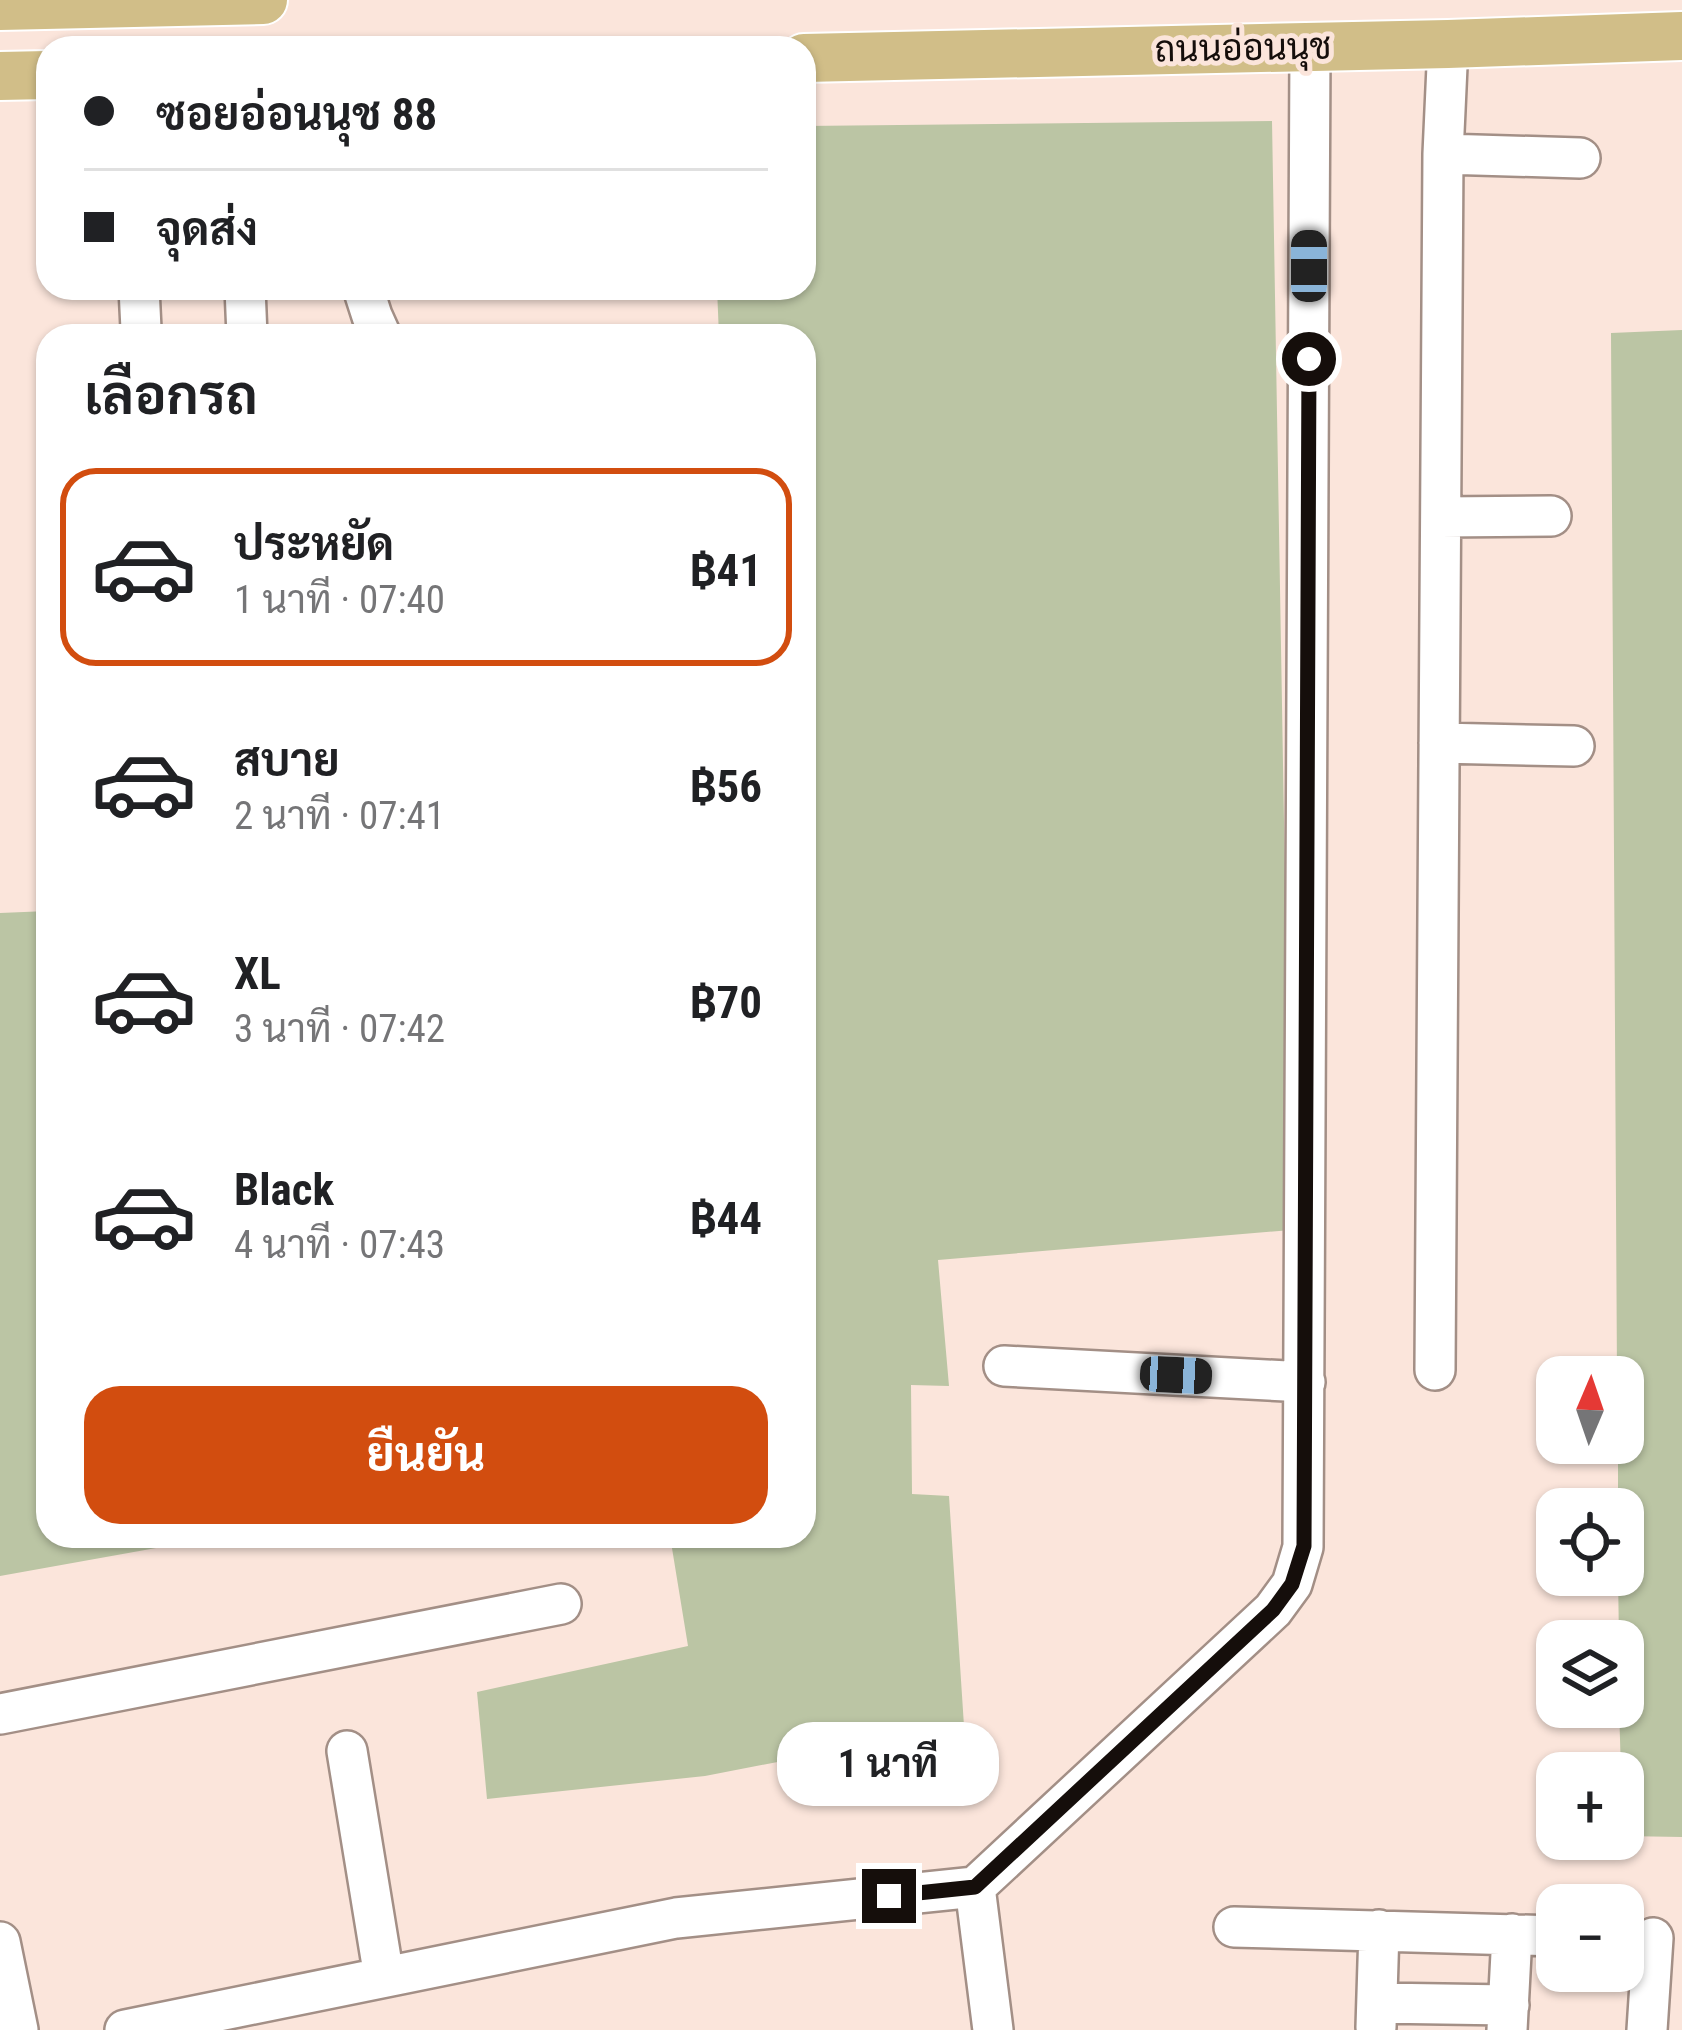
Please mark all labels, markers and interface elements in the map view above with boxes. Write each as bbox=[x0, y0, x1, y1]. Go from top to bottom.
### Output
street label: ถนนอ่อนนุช bbox=[1154, 25, 1332, 74]
text: ซอยอ่อนนุช 88 bbox=[156, 88, 437, 141]
text: จุดส่ง bbox=[156, 203, 258, 256]
car bbox=[1291, 230, 1327, 302]
route start bbox=[1282, 332, 1336, 386]
text: เลือกรถ bbox=[84, 364, 258, 427]
icon: car bbox=[90, 513, 198, 621]
text: ประหยัด bbox=[234, 518, 394, 571]
text: ฿41 bbox=[689, 544, 762, 597]
text: 1 นาที · 07:40 bbox=[234, 577, 445, 623]
icon: car bbox=[90, 729, 198, 837]
text: สบาย bbox=[234, 734, 340, 787]
text: ฿56 bbox=[689, 760, 762, 813]
text: 2 นาที · 07:41 bbox=[234, 793, 445, 839]
icon: car bbox=[90, 945, 198, 1053]
text: XL bbox=[234, 947, 281, 1000]
text: ฿70 bbox=[689, 976, 762, 1029]
text: 3 นาที · 07:42 bbox=[234, 1006, 445, 1052]
icon: car bbox=[90, 1161, 198, 1269]
text: Black bbox=[234, 1163, 334, 1216]
text: ฿44 bbox=[689, 1192, 762, 1245]
text: 4 นาที · 07:43 bbox=[234, 1222, 445, 1268]
car bbox=[1139, 1355, 1213, 1395]
north arrow bbox=[1536, 1356, 1644, 1464]
map controls bbox=[1536, 1356, 1644, 1992]
button: ยืนยัน bbox=[84, 1386, 768, 1524]
button: locate bbox=[1536, 1488, 1644, 1596]
button: layers bbox=[1536, 1620, 1644, 1728]
callout: 1 นาที bbox=[778, 1722, 1000, 1806]
text: 1 นาที bbox=[838, 1741, 938, 1787]
button: + bbox=[1536, 1752, 1644, 1860]
route end bbox=[862, 1869, 916, 1923]
button: − bbox=[1536, 1884, 1644, 1992]

